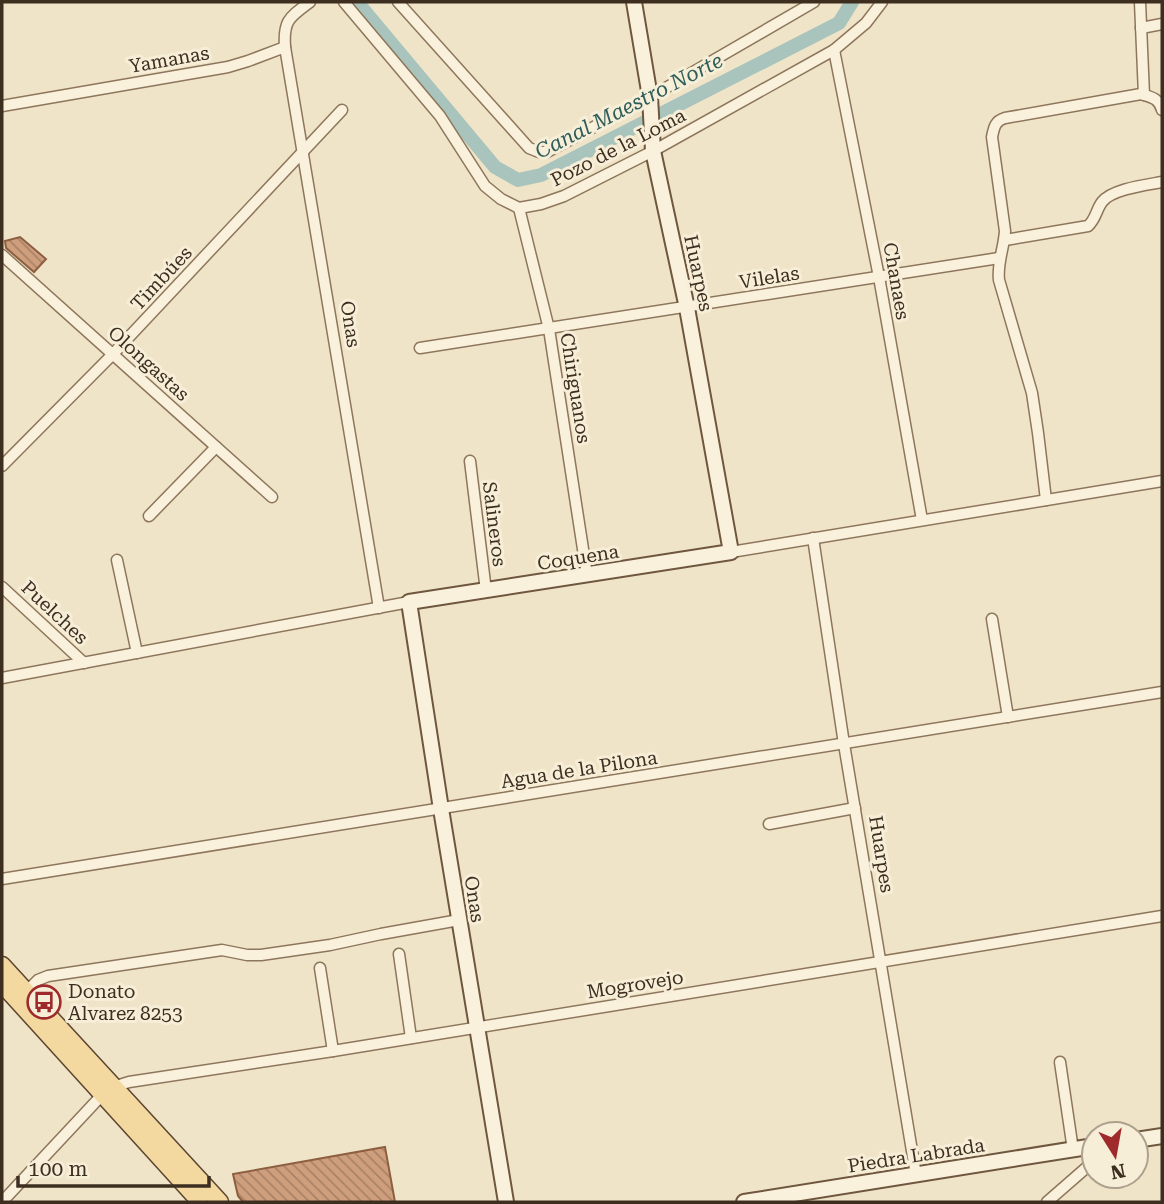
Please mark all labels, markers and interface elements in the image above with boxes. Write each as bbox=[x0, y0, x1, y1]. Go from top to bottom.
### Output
street label: Yamanas bbox=[127, 41, 211, 78]
water label: Canal Maestro Norte bbox=[531, 48, 727, 164]
street label: Pozo de la Loma bbox=[547, 103, 690, 191]
street label: Huarpes bbox=[679, 233, 718, 313]
street label: Timbúes bbox=[126, 241, 197, 315]
street label: Chanaes bbox=[878, 241, 915, 321]
street label: Vilelas bbox=[737, 261, 801, 294]
street label: Onas bbox=[335, 299, 366, 349]
street label: Olongastas bbox=[103, 321, 194, 406]
street label: Chiriguanos bbox=[555, 331, 596, 445]
street label: Salineros bbox=[478, 480, 511, 568]
street label: Coquena bbox=[536, 540, 621, 575]
street label: Puelches bbox=[17, 576, 93, 649]
street label: Agua de la Pilona bbox=[499, 746, 660, 793]
street label: Huarpes bbox=[864, 814, 899, 894]
street label: Onas bbox=[459, 874, 490, 924]
street label: Mogrovejo bbox=[585, 966, 685, 1003]
place label: Donato Alvarez 8253 bbox=[68, 980, 183, 1025]
bus stop icon: Donato Alvarez 8253 bbox=[25, 983, 63, 1021]
north arrow bbox=[1080, 1120, 1150, 1190]
street label: Piedra Labrada bbox=[846, 1133, 987, 1178]
scale bar bbox=[18, 1144, 208, 1188]
text: 100 m bbox=[28, 1157, 88, 1181]
text: N bbox=[1108, 1159, 1128, 1184]

